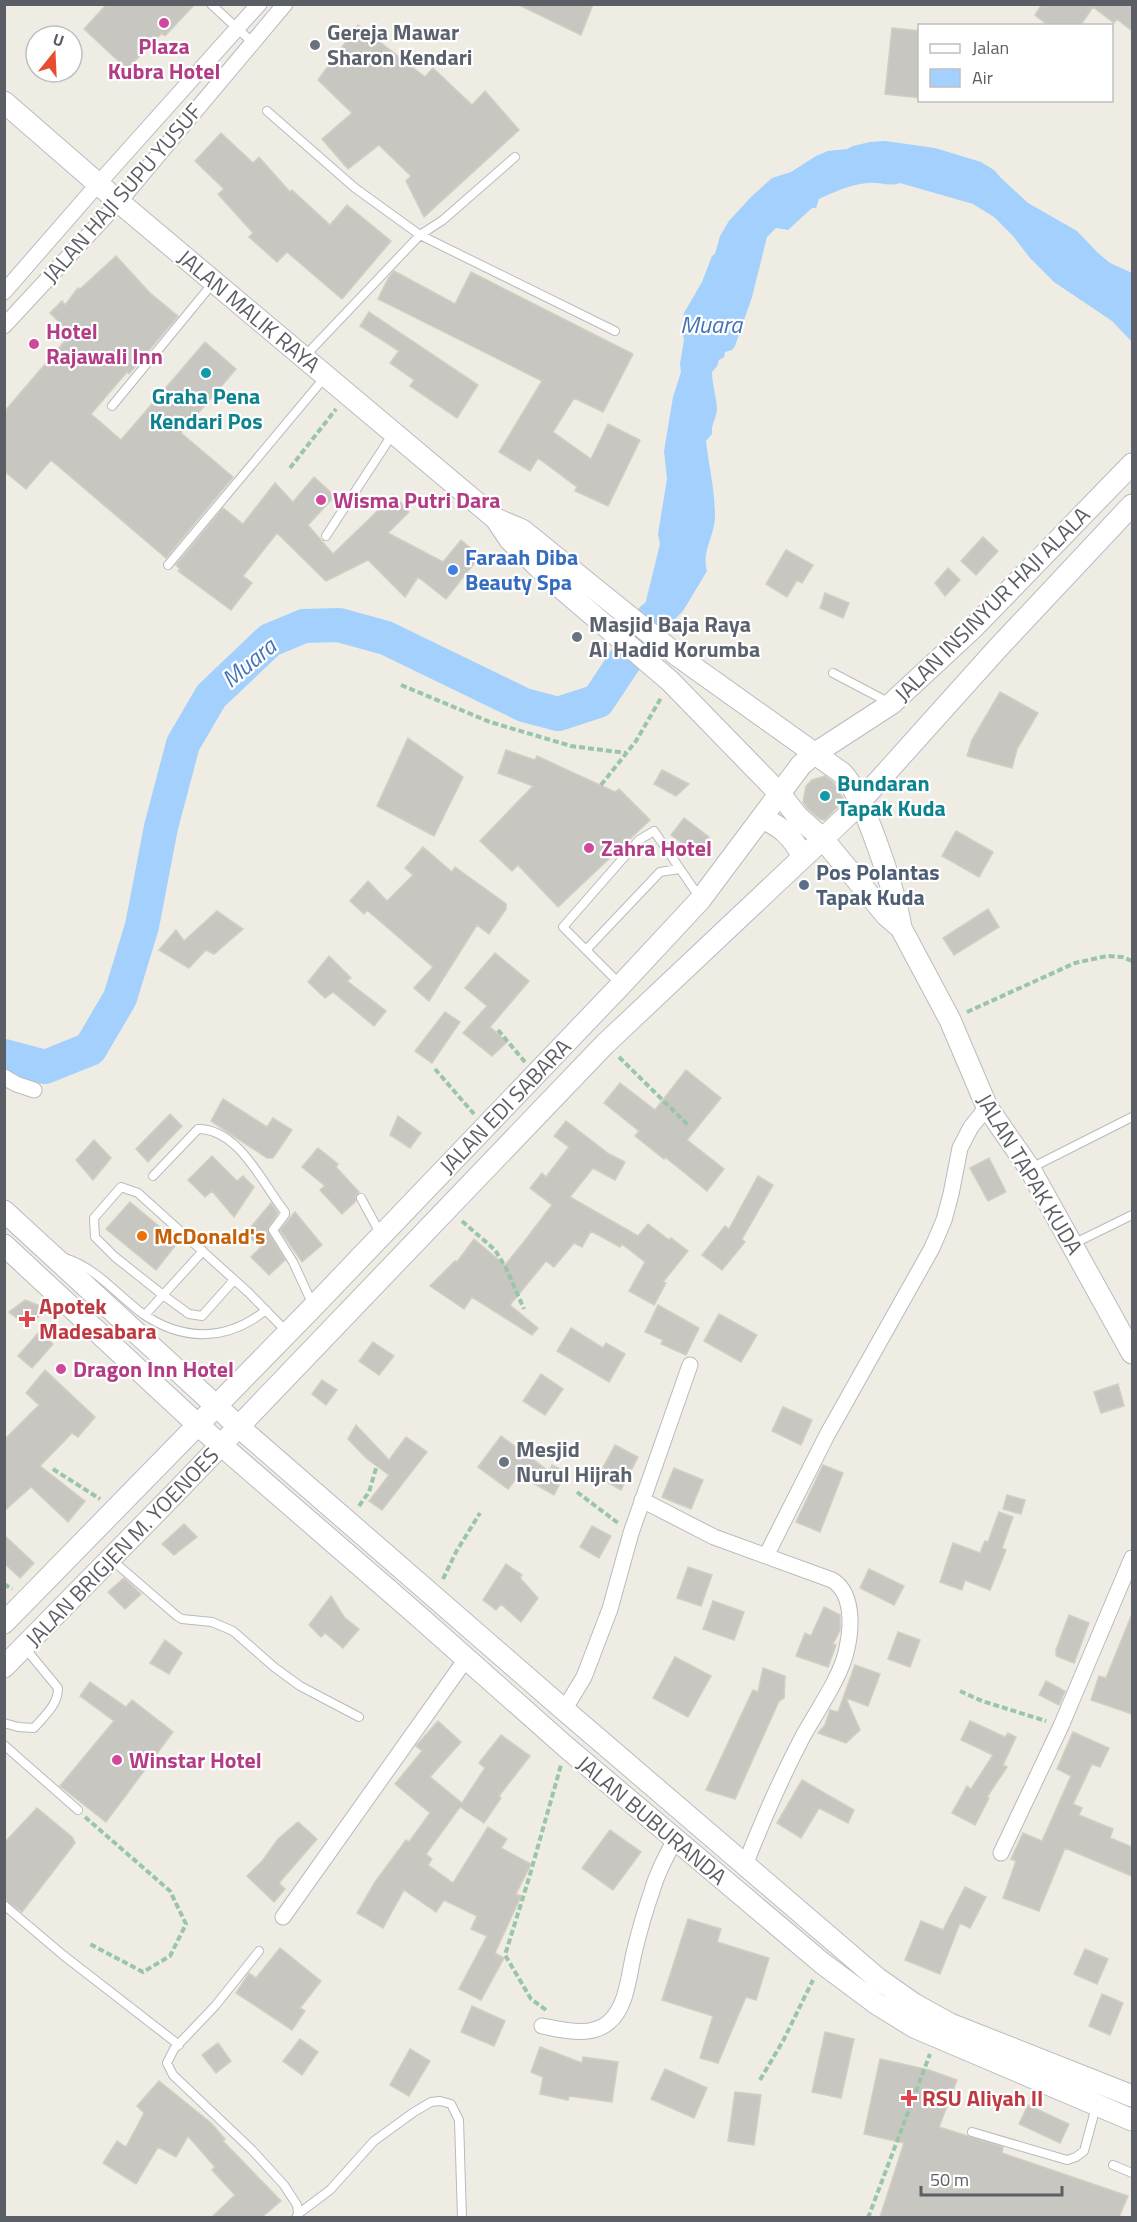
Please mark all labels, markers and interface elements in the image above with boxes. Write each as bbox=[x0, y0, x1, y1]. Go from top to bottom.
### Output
place label: Gereja Mawar Sharon Kendari bbox=[327, 15, 473, 74]
marker: Plaza Kubra Hotel bbox=[157, 16, 171, 30]
north arrow bbox=[24, 24, 84, 84]
legend bbox=[918, 24, 1113, 102]
text: U bbox=[50, 27, 67, 53]
place label: Plaza Kubra Hotel bbox=[108, 29, 220, 88]
text: Jalan bbox=[972, 34, 1009, 61]
marker: Gereja Mawar Sharon Kendari bbox=[308, 38, 322, 52]
text: Air bbox=[972, 64, 993, 91]
street label: JALAN HAJI SUPU YUSUF bbox=[34, 95, 210, 291]
street label: JALAN MALIK RAYA bbox=[170, 241, 328, 381]
water label: Muara bbox=[680, 306, 744, 342]
place label: Hotel Rajawali Inn bbox=[46, 314, 163, 373]
marker: Hotel Rajawali Inn bbox=[27, 337, 41, 351]
marker: Graha Pena Kendari Pos bbox=[199, 366, 213, 380]
place label: Graha Pena Kendari Pos bbox=[149, 379, 263, 438]
place label: Wisma Putri Dara bbox=[333, 483, 501, 517]
marker: Wisma Putri Dara bbox=[314, 493, 328, 507]
street label: JALAN INSINYUR HAJI ALALA bbox=[886, 498, 1098, 710]
place label: Faraah Diba Beauty Spa bbox=[465, 540, 578, 599]
marker: Faraah Diba Beauty Spa bbox=[446, 563, 460, 577]
place label: Masjid Baja Raya Al Hadid Korumba bbox=[589, 607, 760, 666]
water label: Muara bbox=[213, 627, 285, 696]
marker: Masjid Baja Raya Al Hadid Korumba bbox=[570, 630, 584, 644]
place label: Bundaran Tapak Kuda bbox=[837, 766, 946, 825]
marker: Bundaran Tapak Kuda bbox=[818, 789, 832, 803]
place label: Zahra Hotel bbox=[601, 831, 712, 865]
marker: Zahra Hotel bbox=[582, 841, 596, 855]
place label: Pos Polantas Tapak Kuda bbox=[816, 855, 940, 914]
marker: Pos Polantas Tapak Kuda bbox=[797, 878, 811, 892]
street label: JALAN EDI SABARA bbox=[431, 1030, 579, 1182]
street label: JALAN TAPAK KUDA bbox=[968, 1087, 1092, 1261]
place label: McDonald's bbox=[154, 1219, 265, 1253]
marker: McDonald's bbox=[135, 1229, 149, 1243]
place label: Apotek Madesabara bbox=[39, 1289, 157, 1348]
marker: Apotek Madesabara bbox=[20, 1312, 34, 1326]
place label: Dragon Inn Hotel bbox=[73, 1352, 234, 1386]
marker: Dragon Inn Hotel bbox=[54, 1362, 68, 1376]
place label: Mesjid Nurul Hijrah bbox=[516, 1432, 632, 1491]
street label: JALAN BRIGJEN M. YOENOES bbox=[17, 1439, 227, 1655]
marker: Mesjid Nurul Hijrah bbox=[497, 1455, 511, 1469]
place label: Winstar Hotel bbox=[129, 1743, 262, 1777]
street label: JALAN BUBURANDA bbox=[570, 1747, 734, 1893]
marker: Winstar Hotel bbox=[110, 1753, 124, 1767]
place label: RSU Aliyah II bbox=[922, 2081, 1043, 2115]
marker: RSU Aliyah II bbox=[900, 2089, 918, 2107]
scale bar bbox=[921, 2159, 1062, 2197]
text: 50 m bbox=[930, 2166, 969, 2193]

